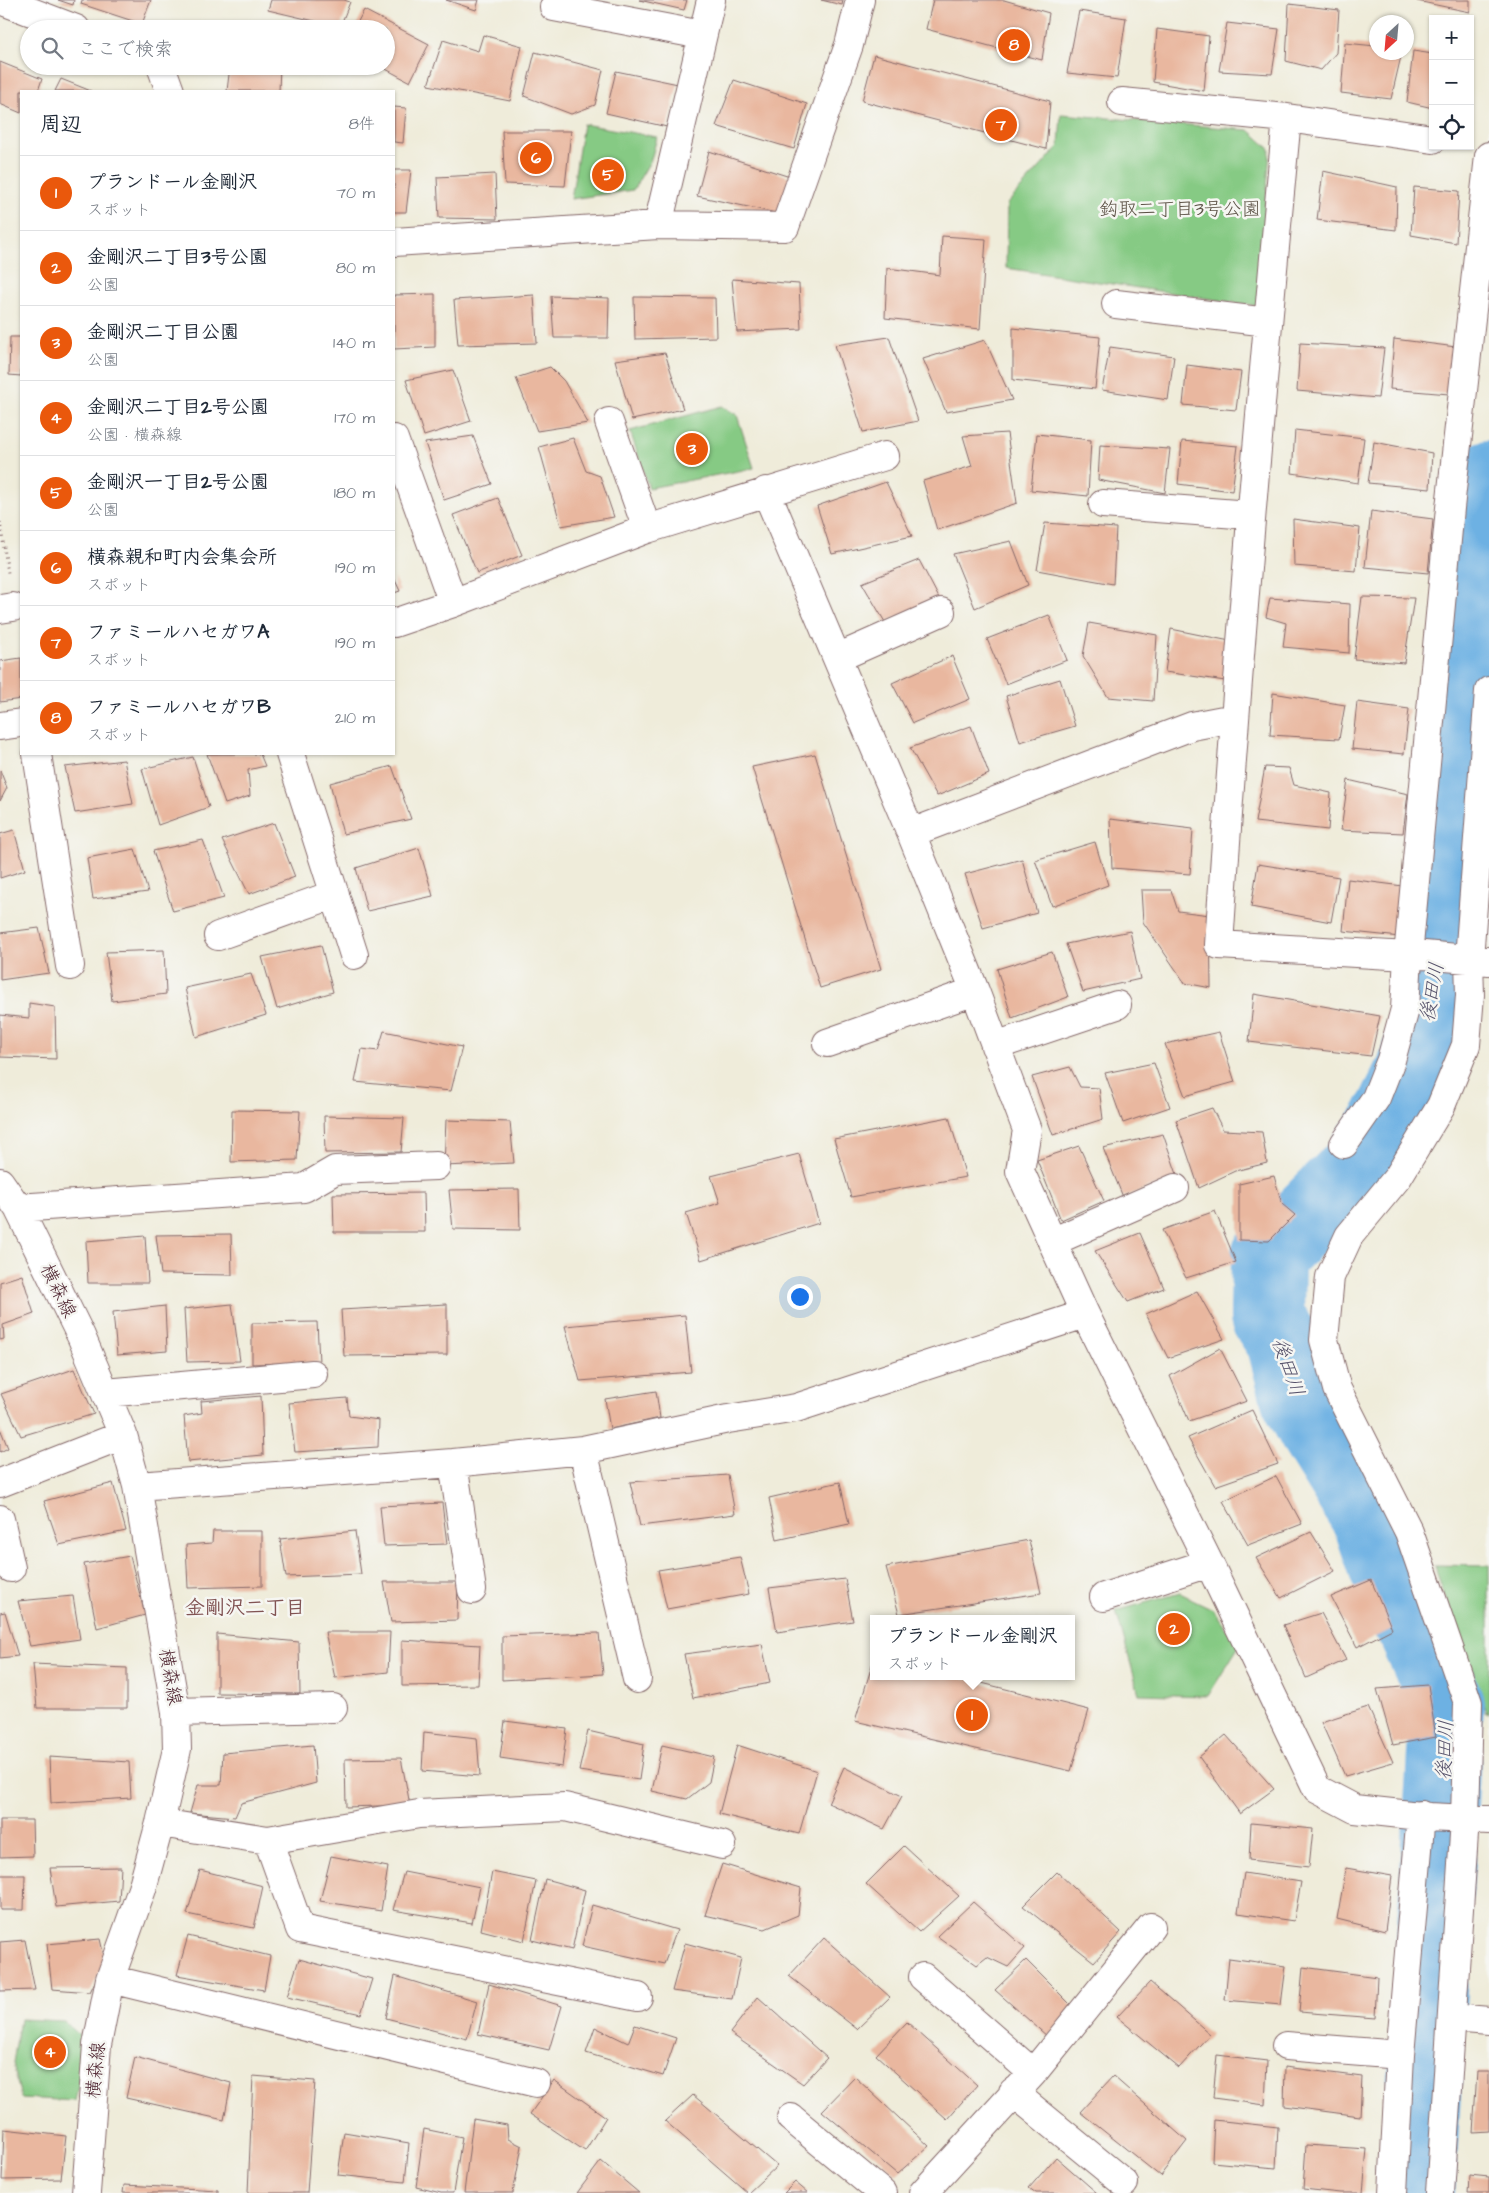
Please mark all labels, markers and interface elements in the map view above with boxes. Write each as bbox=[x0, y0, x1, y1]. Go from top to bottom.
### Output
north arrow bbox=[1369, 15, 1414, 60]
map controls bbox=[1429, 15, 1474, 150]
button: + bbox=[1429, 15, 1474, 60]
search box bbox=[20, 20, 395, 75]
pin: 8 bbox=[998, 26, 1030, 64]
icon: search bbox=[38, 34, 66, 62]
text: ここで検索 bbox=[78, 36, 173, 63]
button: − bbox=[1429, 60, 1474, 105]
button: locate bbox=[1429, 105, 1474, 150]
pin: 7 bbox=[985, 106, 1017, 144]
text: 周辺 bbox=[40, 110, 82, 139]
text: 8件 bbox=[349, 113, 375, 135]
pin: 6 bbox=[520, 139, 552, 177]
pin: 5 bbox=[592, 156, 624, 194]
text: プランドール金剛沢 bbox=[87, 169, 257, 196]
text: 1 bbox=[55, 182, 57, 204]
text: 70 m bbox=[336, 182, 375, 204]
park label: 鈎取二丁目3号公園 bbox=[1099, 196, 1261, 223]
text: スポット bbox=[87, 199, 151, 221]
text: 金剛沢二丁目3号公園 bbox=[87, 244, 268, 271]
text: 2 bbox=[51, 257, 61, 279]
text: 80 m bbox=[336, 257, 375, 279]
text: 公園 bbox=[87, 274, 119, 296]
text: 金剛沢二丁目公園 bbox=[87, 319, 239, 346]
text: 3 bbox=[52, 332, 60, 354]
text: 140 m bbox=[333, 332, 375, 354]
text: 公園 bbox=[87, 349, 119, 371]
text: 金剛沢二丁目2号公園 bbox=[87, 394, 269, 421]
text: 4 bbox=[51, 407, 61, 429]
text: 170 m bbox=[334, 407, 375, 429]
text: 公園 · 横森線 bbox=[87, 424, 182, 446]
pin: 3 bbox=[676, 430, 708, 468]
text: 金剛沢一丁目2号公園 bbox=[87, 469, 269, 496]
text: 5 bbox=[50, 482, 62, 504]
text: 180 m bbox=[334, 482, 375, 504]
text: 公園 bbox=[87, 499, 119, 521]
text: 横森親和町内会集会所 bbox=[87, 544, 277, 571]
text: 6 bbox=[51, 557, 61, 579]
text: 190 m bbox=[335, 557, 375, 579]
text: スポット bbox=[87, 574, 151, 596]
text: ファミールハセガワA bbox=[87, 619, 269, 646]
text: 7 bbox=[51, 632, 61, 654]
text: 190 m bbox=[335, 632, 375, 654]
text: スポット bbox=[87, 649, 151, 671]
text: ファミールハセガワB bbox=[87, 694, 271, 721]
text: 8 bbox=[51, 707, 61, 729]
text: 210 m bbox=[335, 707, 375, 729]
text: スポット bbox=[87, 724, 151, 746]
water label: 後田川 bbox=[1413, 960, 1451, 1024]
street label: 横森線 bbox=[33, 1259, 83, 1323]
your location bbox=[787, 1284, 813, 1310]
water label: 後田川 bbox=[1265, 1334, 1311, 1400]
district label: 金剛沢二丁目 bbox=[185, 1594, 305, 1622]
pin: 2 bbox=[1158, 1610, 1190, 1648]
popup bbox=[870, 1615, 1075, 1680]
text: プランドール金剛沢 bbox=[887, 1623, 1058, 1650]
street label: 横森線 bbox=[152, 1647, 188, 1707]
text: スポット bbox=[887, 1653, 951, 1675]
pin: 1 bbox=[956, 1696, 988, 1734]
water label: 後田川 bbox=[1429, 1719, 1461, 1781]
pin: 4 bbox=[34, 2033, 66, 2071]
street label: 横森線 bbox=[80, 2040, 112, 2100]

